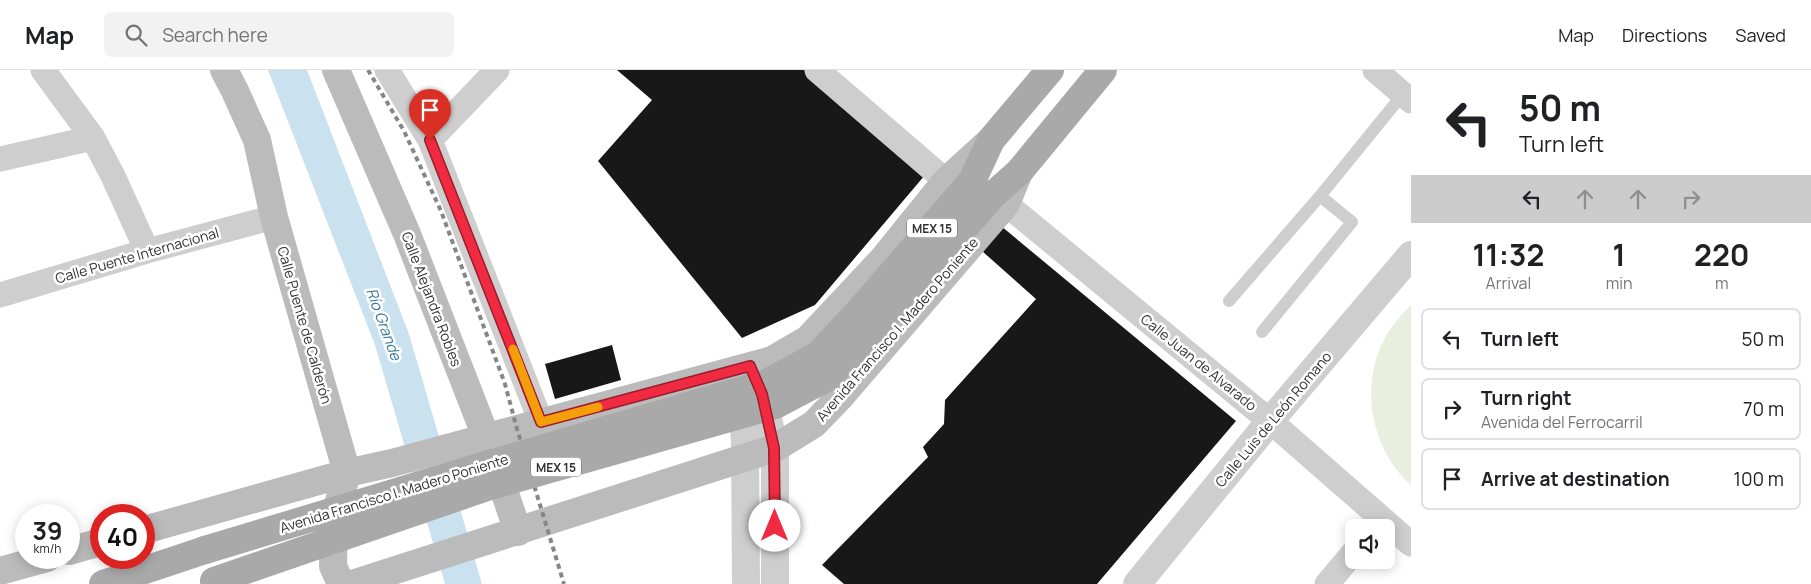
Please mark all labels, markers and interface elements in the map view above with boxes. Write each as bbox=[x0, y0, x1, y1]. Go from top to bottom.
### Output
search box bbox=[104, 12, 454, 57]
text: Map bbox=[25, 18, 74, 51]
icon: search bbox=[122, 21, 150, 49]
text: Search here bbox=[162, 22, 268, 48]
text: Map bbox=[1558, 23, 1594, 47]
text: Directions bbox=[1622, 23, 1707, 47]
text: Saved bbox=[1735, 23, 1786, 47]
text: 50 m bbox=[1519, 84, 1601, 132]
pin bbox=[409, 89, 451, 140]
icon: left bbox=[1436, 90, 1501, 155]
icon: arrive bbox=[416, 96, 444, 124]
text: Turn left bbox=[1519, 129, 1604, 159]
icon: left bbox=[1518, 185, 1546, 213]
icon: ahead bbox=[1571, 185, 1599, 213]
icon: ahead bbox=[1624, 185, 1652, 213]
icon: right bbox=[1677, 185, 1705, 213]
road number: MEX 15 bbox=[907, 218, 957, 238]
street label: Calle Puente Internacional bbox=[53, 223, 221, 287]
street label: Calle Alejandra Robles bbox=[398, 229, 466, 369]
street label: Avenida Francisco I. Madero Poniente bbox=[812, 233, 982, 425]
text: 11:32 bbox=[1472, 234, 1544, 275]
text: 1 bbox=[1613, 234, 1626, 275]
text: 220 bbox=[1694, 234, 1750, 275]
street label: Calle Puente de Calderón bbox=[273, 244, 337, 406]
text: Arrival bbox=[1486, 272, 1531, 294]
text: min bbox=[1606, 272, 1633, 294]
text: m bbox=[1715, 272, 1729, 294]
water label: Río Grande bbox=[361, 285, 407, 364]
street label: Calle Juan de Alvarado bbox=[1137, 309, 1261, 415]
icon: left bbox=[1438, 325, 1466, 353]
text: Turn left bbox=[1481, 326, 1559, 352]
text: 50 m bbox=[1742, 326, 1784, 352]
street label: Calle Luis de León Romano bbox=[1211, 347, 1335, 491]
text: Turn right bbox=[1481, 385, 1571, 411]
icon: right bbox=[1438, 395, 1466, 423]
text: 70 m bbox=[1743, 396, 1784, 422]
text: Avenida del Ferrocarril bbox=[1481, 411, 1643, 433]
street label: Avenida Francisco I. Madero Poniente bbox=[277, 449, 511, 537]
road number: MEX 15 bbox=[531, 458, 581, 477]
icon: arrive bbox=[1438, 465, 1466, 493]
text: Arrive at destination bbox=[1481, 466, 1670, 492]
text: 100 m bbox=[1733, 466, 1784, 492]
position arrow bbox=[748, 499, 800, 551]
speed limit sign: 40 bbox=[90, 504, 155, 569]
text: 39 bbox=[32, 513, 63, 548]
map controls bbox=[1345, 519, 1395, 569]
button: sound bbox=[1345, 519, 1395, 569]
text: km/h bbox=[34, 540, 61, 557]

